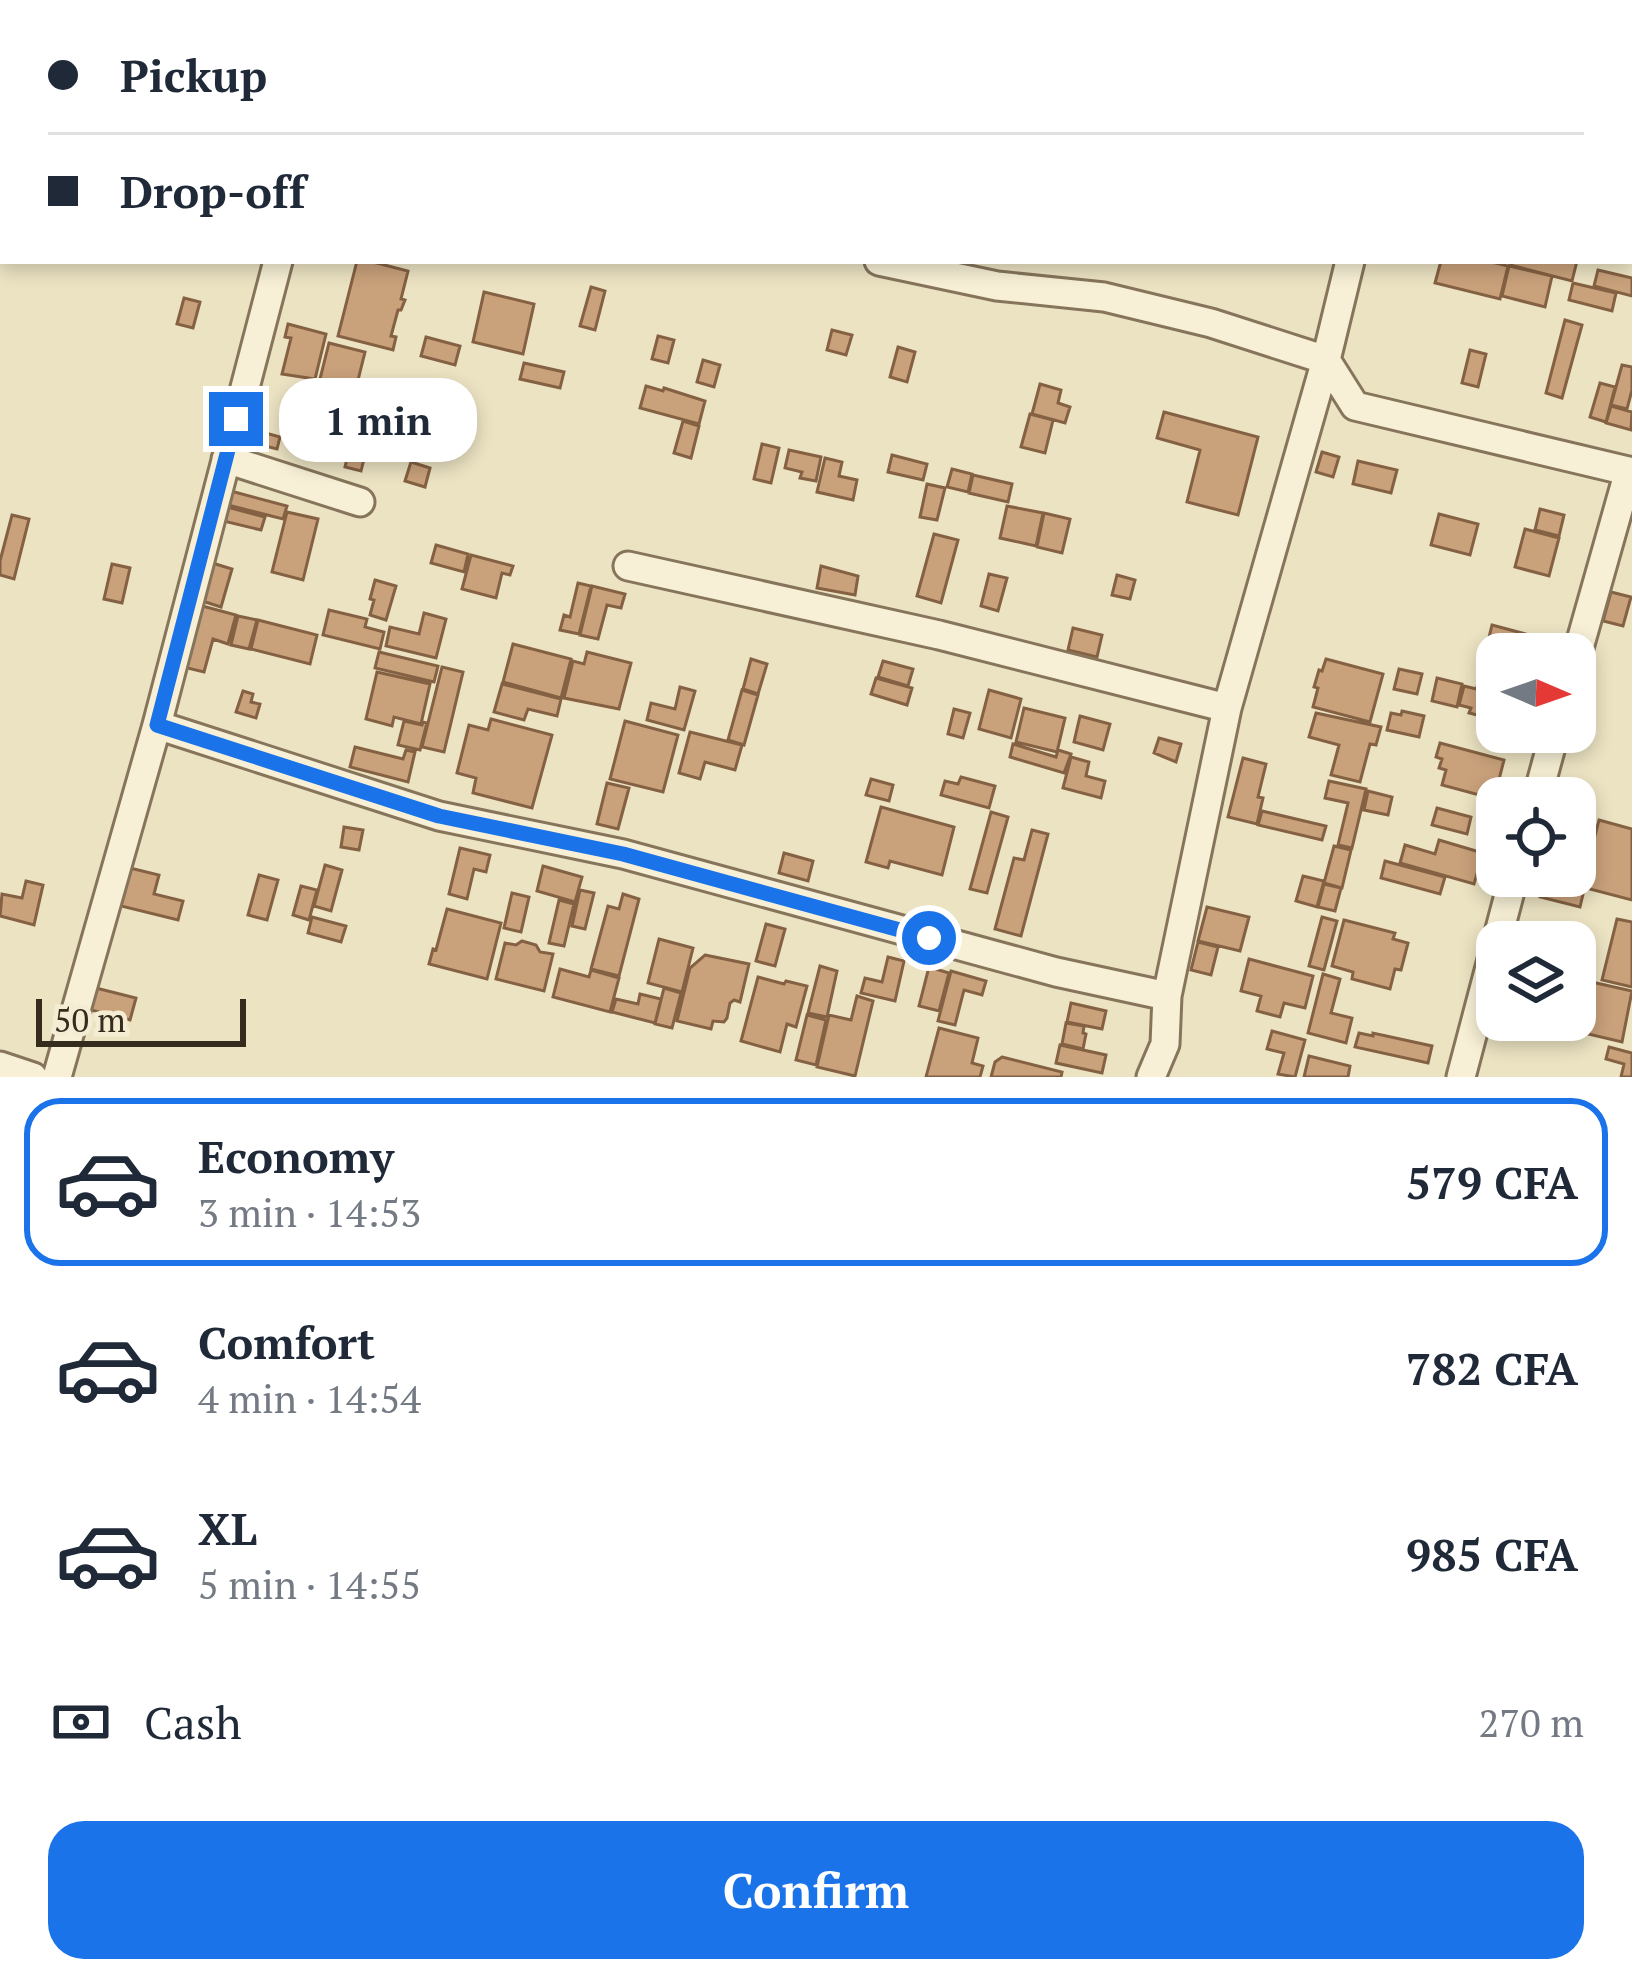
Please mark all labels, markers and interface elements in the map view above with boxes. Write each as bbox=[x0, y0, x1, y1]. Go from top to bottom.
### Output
text: Pickup bbox=[120, 45, 267, 105]
text: Drop-off bbox=[120, 161, 306, 221]
callout: 1 min bbox=[278, 377, 476, 461]
route end bbox=[209, 392, 263, 446]
text: 1 min bbox=[325, 394, 431, 446]
north arrow bbox=[1476, 633, 1596, 753]
map controls bbox=[1476, 633, 1596, 1041]
button: locate bbox=[1476, 777, 1596, 897]
route start bbox=[902, 911, 956, 965]
button: layers bbox=[1476, 921, 1596, 1041]
scale bar bbox=[36, 993, 246, 1046]
text: 50 m bbox=[54, 998, 126, 1041]
text: Economy bbox=[198, 1126, 394, 1186]
icon: car bbox=[54, 1128, 162, 1236]
text: 579 CFA bbox=[1406, 1152, 1578, 1212]
text: 3 min · 14:53 bbox=[198, 1186, 421, 1238]
text: Comfort bbox=[198, 1312, 375, 1372]
icon: car bbox=[54, 1314, 162, 1422]
text: 782 CFA bbox=[1406, 1338, 1578, 1398]
text: 4 min · 14:54 bbox=[198, 1372, 421, 1424]
text: XL bbox=[198, 1498, 257, 1558]
icon: car bbox=[54, 1500, 162, 1608]
text: 985 CFA bbox=[1406, 1524, 1578, 1584]
text: 5 min · 14:55 bbox=[198, 1558, 421, 1610]
icon: cash bbox=[48, 1689, 114, 1755]
text: Cash bbox=[144, 1692, 242, 1752]
text: 270 m bbox=[1479, 1696, 1584, 1748]
button: Confirm bbox=[48, 1821, 1584, 1959]

